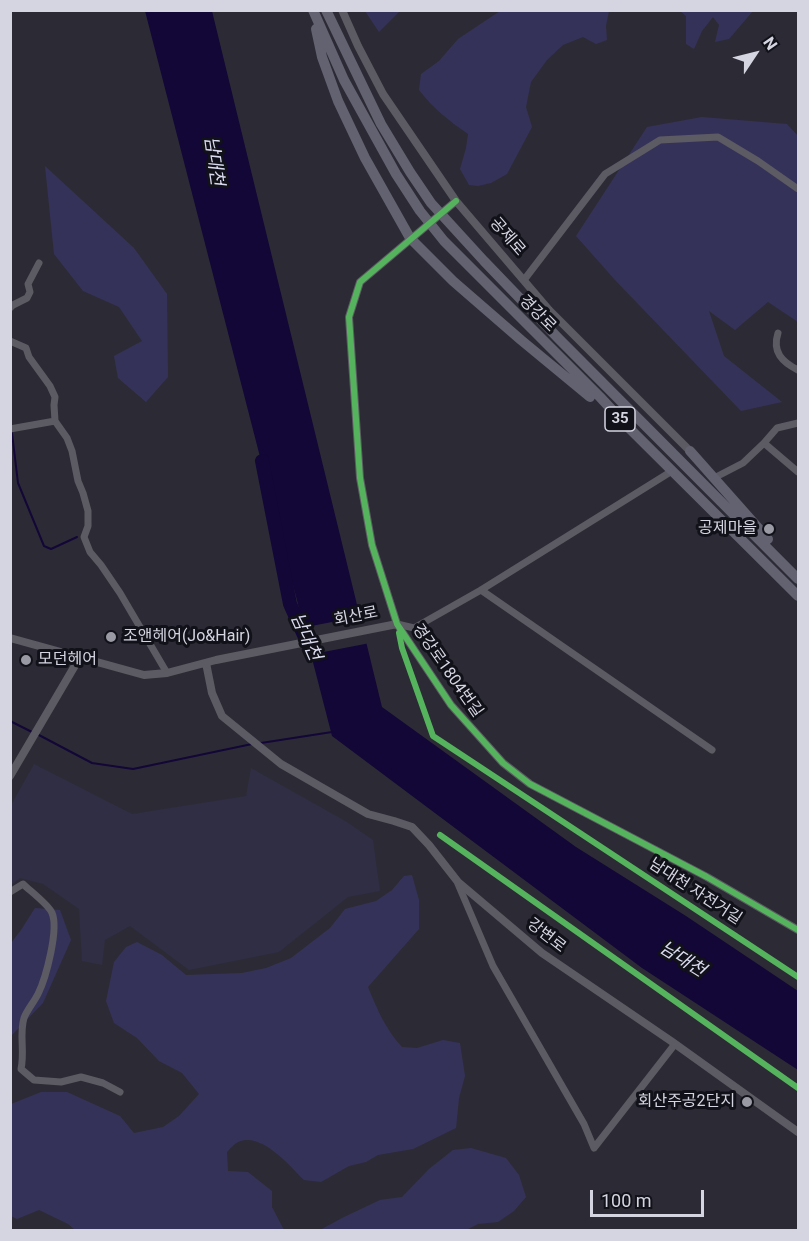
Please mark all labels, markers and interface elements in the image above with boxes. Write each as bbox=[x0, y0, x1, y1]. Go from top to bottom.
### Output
north arrow bbox=[725, 24, 785, 84]
text: N bbox=[759, 33, 781, 53]
water label: 남대천 bbox=[199, 135, 227, 187]
street label: 공제로 bbox=[485, 214, 529, 260]
street label: 경강로 bbox=[515, 292, 559, 336]
road number: 35 bbox=[605, 407, 635, 431]
place label: 공제마을 bbox=[698, 519, 757, 539]
marker: 공제마을 bbox=[762, 522, 776, 536]
street label: 회산로 bbox=[332, 603, 380, 631]
water label: 남대천 bbox=[285, 610, 325, 664]
street label: 경강로1804번길 bbox=[408, 621, 486, 721]
place label: 조앤헤어(Jo&Hair) bbox=[123, 627, 250, 647]
marker: 조앤헤어(Jo&Hair) bbox=[104, 630, 118, 644]
place label: 모던헤어 bbox=[38, 650, 97, 670]
marker: 모던헤어 bbox=[19, 653, 33, 667]
street label: 남대천 자전거길 bbox=[645, 855, 745, 929]
street label: 강변로 bbox=[523, 915, 569, 957]
water label: 남대천 bbox=[655, 938, 709, 982]
place label: 회산주공2단지 bbox=[638, 1092, 735, 1112]
marker: 회산주공2단지 bbox=[740, 1095, 754, 1109]
scale bar bbox=[593, 1178, 707, 1216]
text: 100 m bbox=[601, 1190, 652, 1211]

